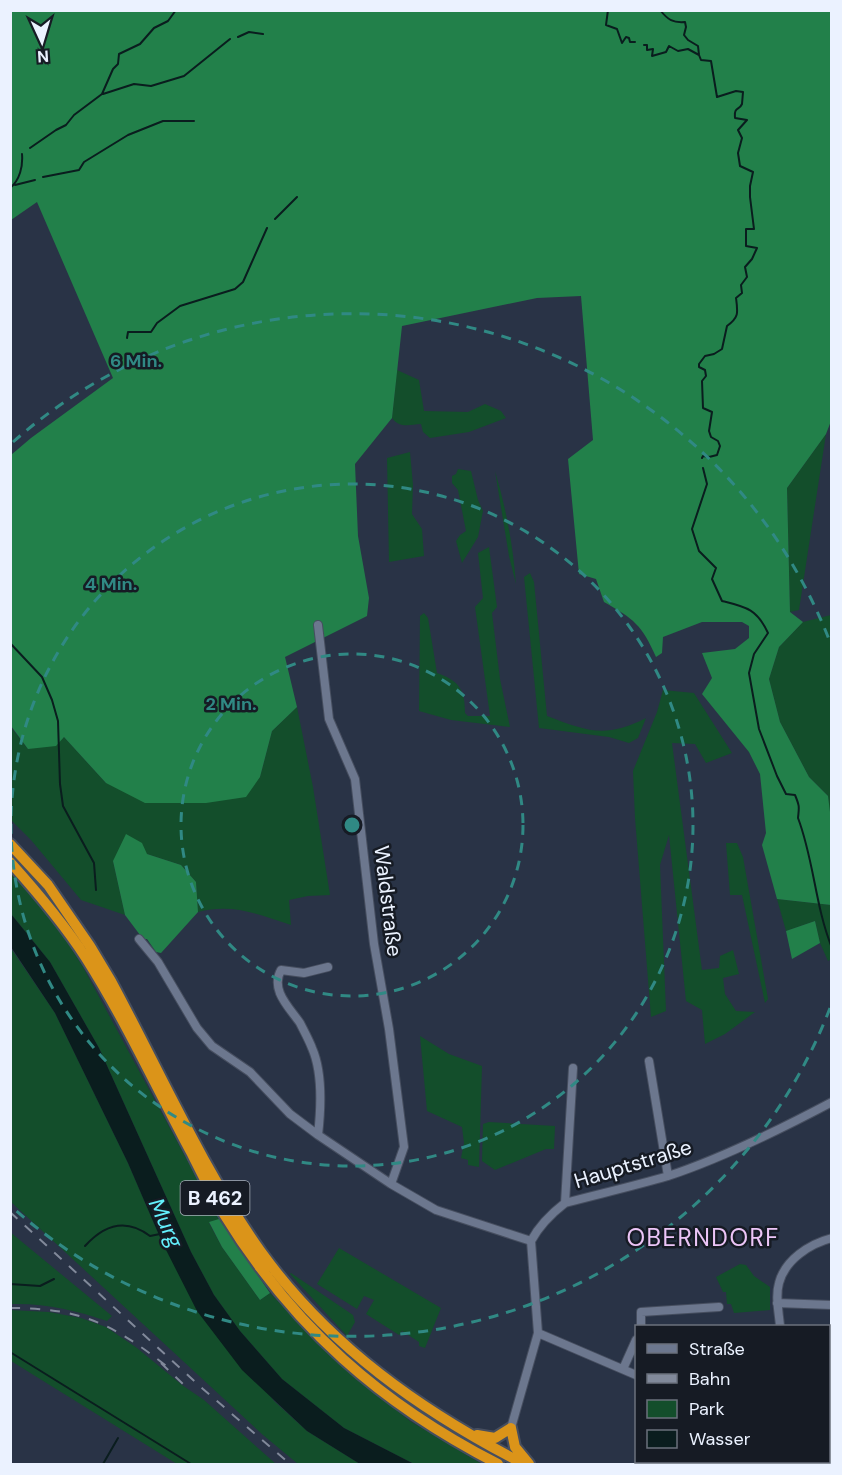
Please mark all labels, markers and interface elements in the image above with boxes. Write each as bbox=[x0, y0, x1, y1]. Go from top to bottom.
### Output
north arrow bbox=[12, 12, 72, 72]
text: N bbox=[36, 46, 50, 67]
text: 6 Min. bbox=[110, 349, 162, 373]
text: 4 Min. bbox=[85, 572, 137, 596]
text: 2 Min. bbox=[205, 692, 257, 716]
centre of rings bbox=[342, 815, 362, 835]
street label: Waldstraße bbox=[367, 844, 409, 958]
street label: Hauptstraße bbox=[571, 1133, 695, 1195]
road number: B 462 bbox=[180, 1181, 250, 1215]
water label: Murg bbox=[142, 1194, 190, 1253]
district label: OBERNDORF bbox=[626, 1222, 780, 1253]
legend bbox=[635, 1325, 830, 1463]
text: Straße bbox=[689, 1337, 745, 1361]
text: Bahn bbox=[689, 1367, 730, 1391]
text: Park bbox=[689, 1397, 725, 1421]
text: Wasser bbox=[689, 1427, 751, 1451]

